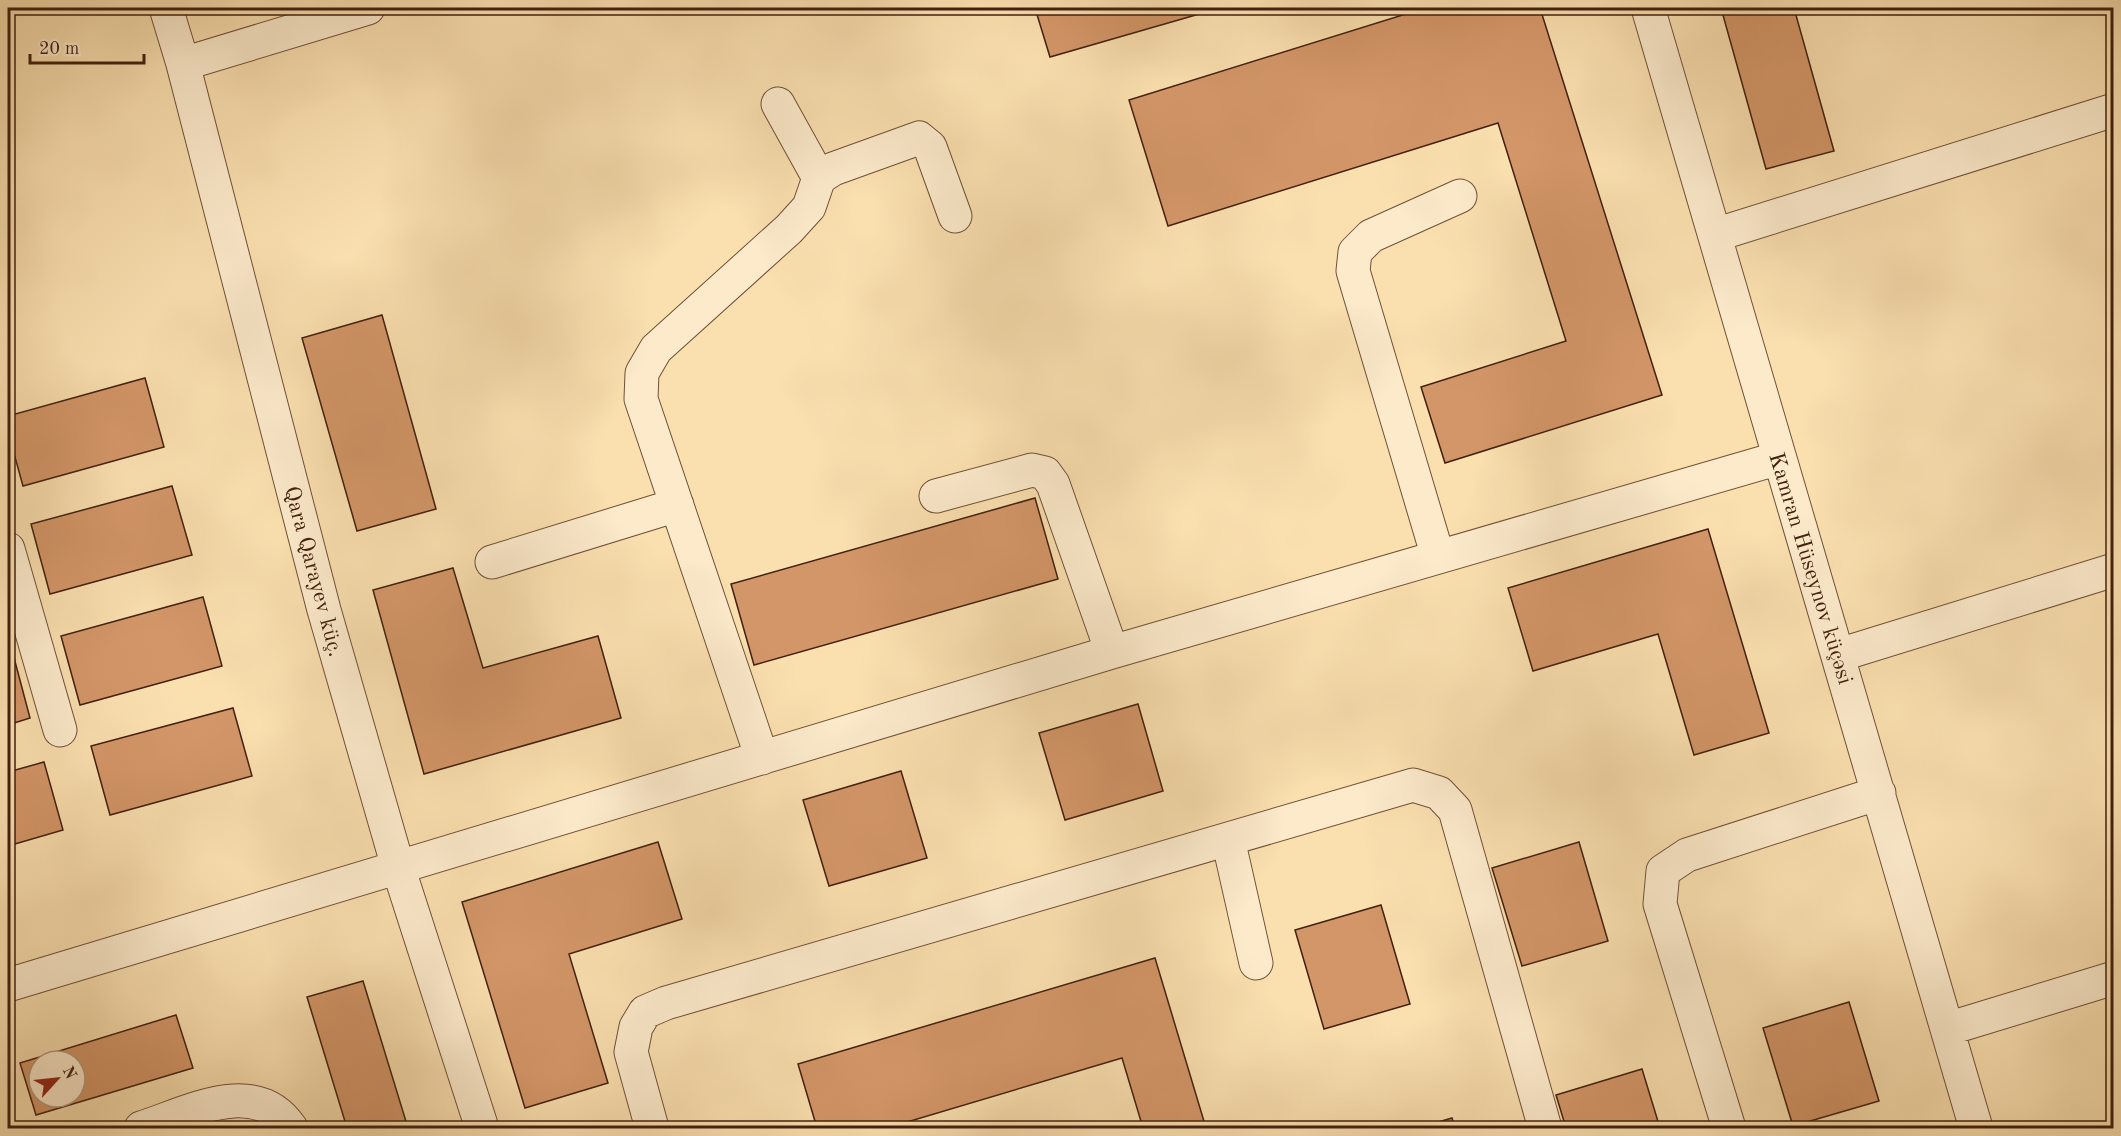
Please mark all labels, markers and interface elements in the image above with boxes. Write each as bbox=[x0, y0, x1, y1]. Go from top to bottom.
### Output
scale bar bbox=[30, 27, 144, 65]
text: 20 m bbox=[39, 40, 79, 58]
street label: Kamran Hüseynov küçəsi bbox=[1764, 450, 1856, 687]
street label: Qara Qarayev küç. bbox=[280, 484, 346, 659]
north arrow bbox=[27, 1049, 87, 1109]
text: N bbox=[59, 1064, 79, 1083]

